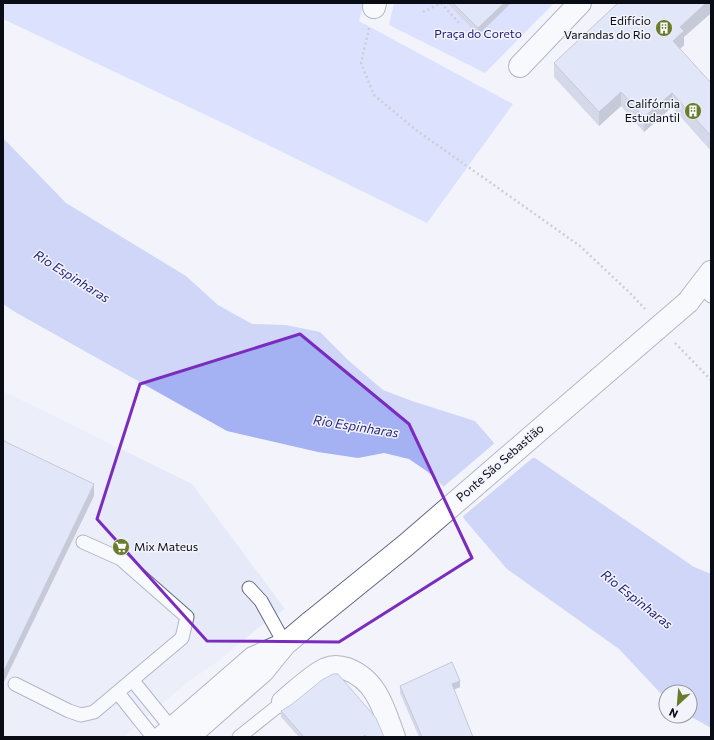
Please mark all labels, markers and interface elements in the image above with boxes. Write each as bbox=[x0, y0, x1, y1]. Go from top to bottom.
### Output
place label: Edifício Varandas do Rio bbox=[564, 13, 651, 41]
building icon: Edifício Varandas do Rio bbox=[654, 18, 674, 38]
park label: Praça do Coreto bbox=[434, 26, 522, 40]
place label: Califórnia Estudantil bbox=[625, 96, 680, 124]
building icon: Califórnia Estudantil bbox=[683, 101, 703, 121]
water label: Rio Espinharas bbox=[31, 246, 113, 306]
water label: Rio Espinharas bbox=[312, 411, 400, 441]
street label: Ponte São Sebastião bbox=[453, 421, 546, 504]
supermarket icon: Mix Mateus bbox=[111, 537, 131, 557]
place label: Mix Mateus bbox=[134, 539, 198, 553]
water label: Rio Espinharas bbox=[598, 566, 676, 632]
north arrow bbox=[658, 684, 698, 724]
text: N bbox=[667, 706, 680, 721]

